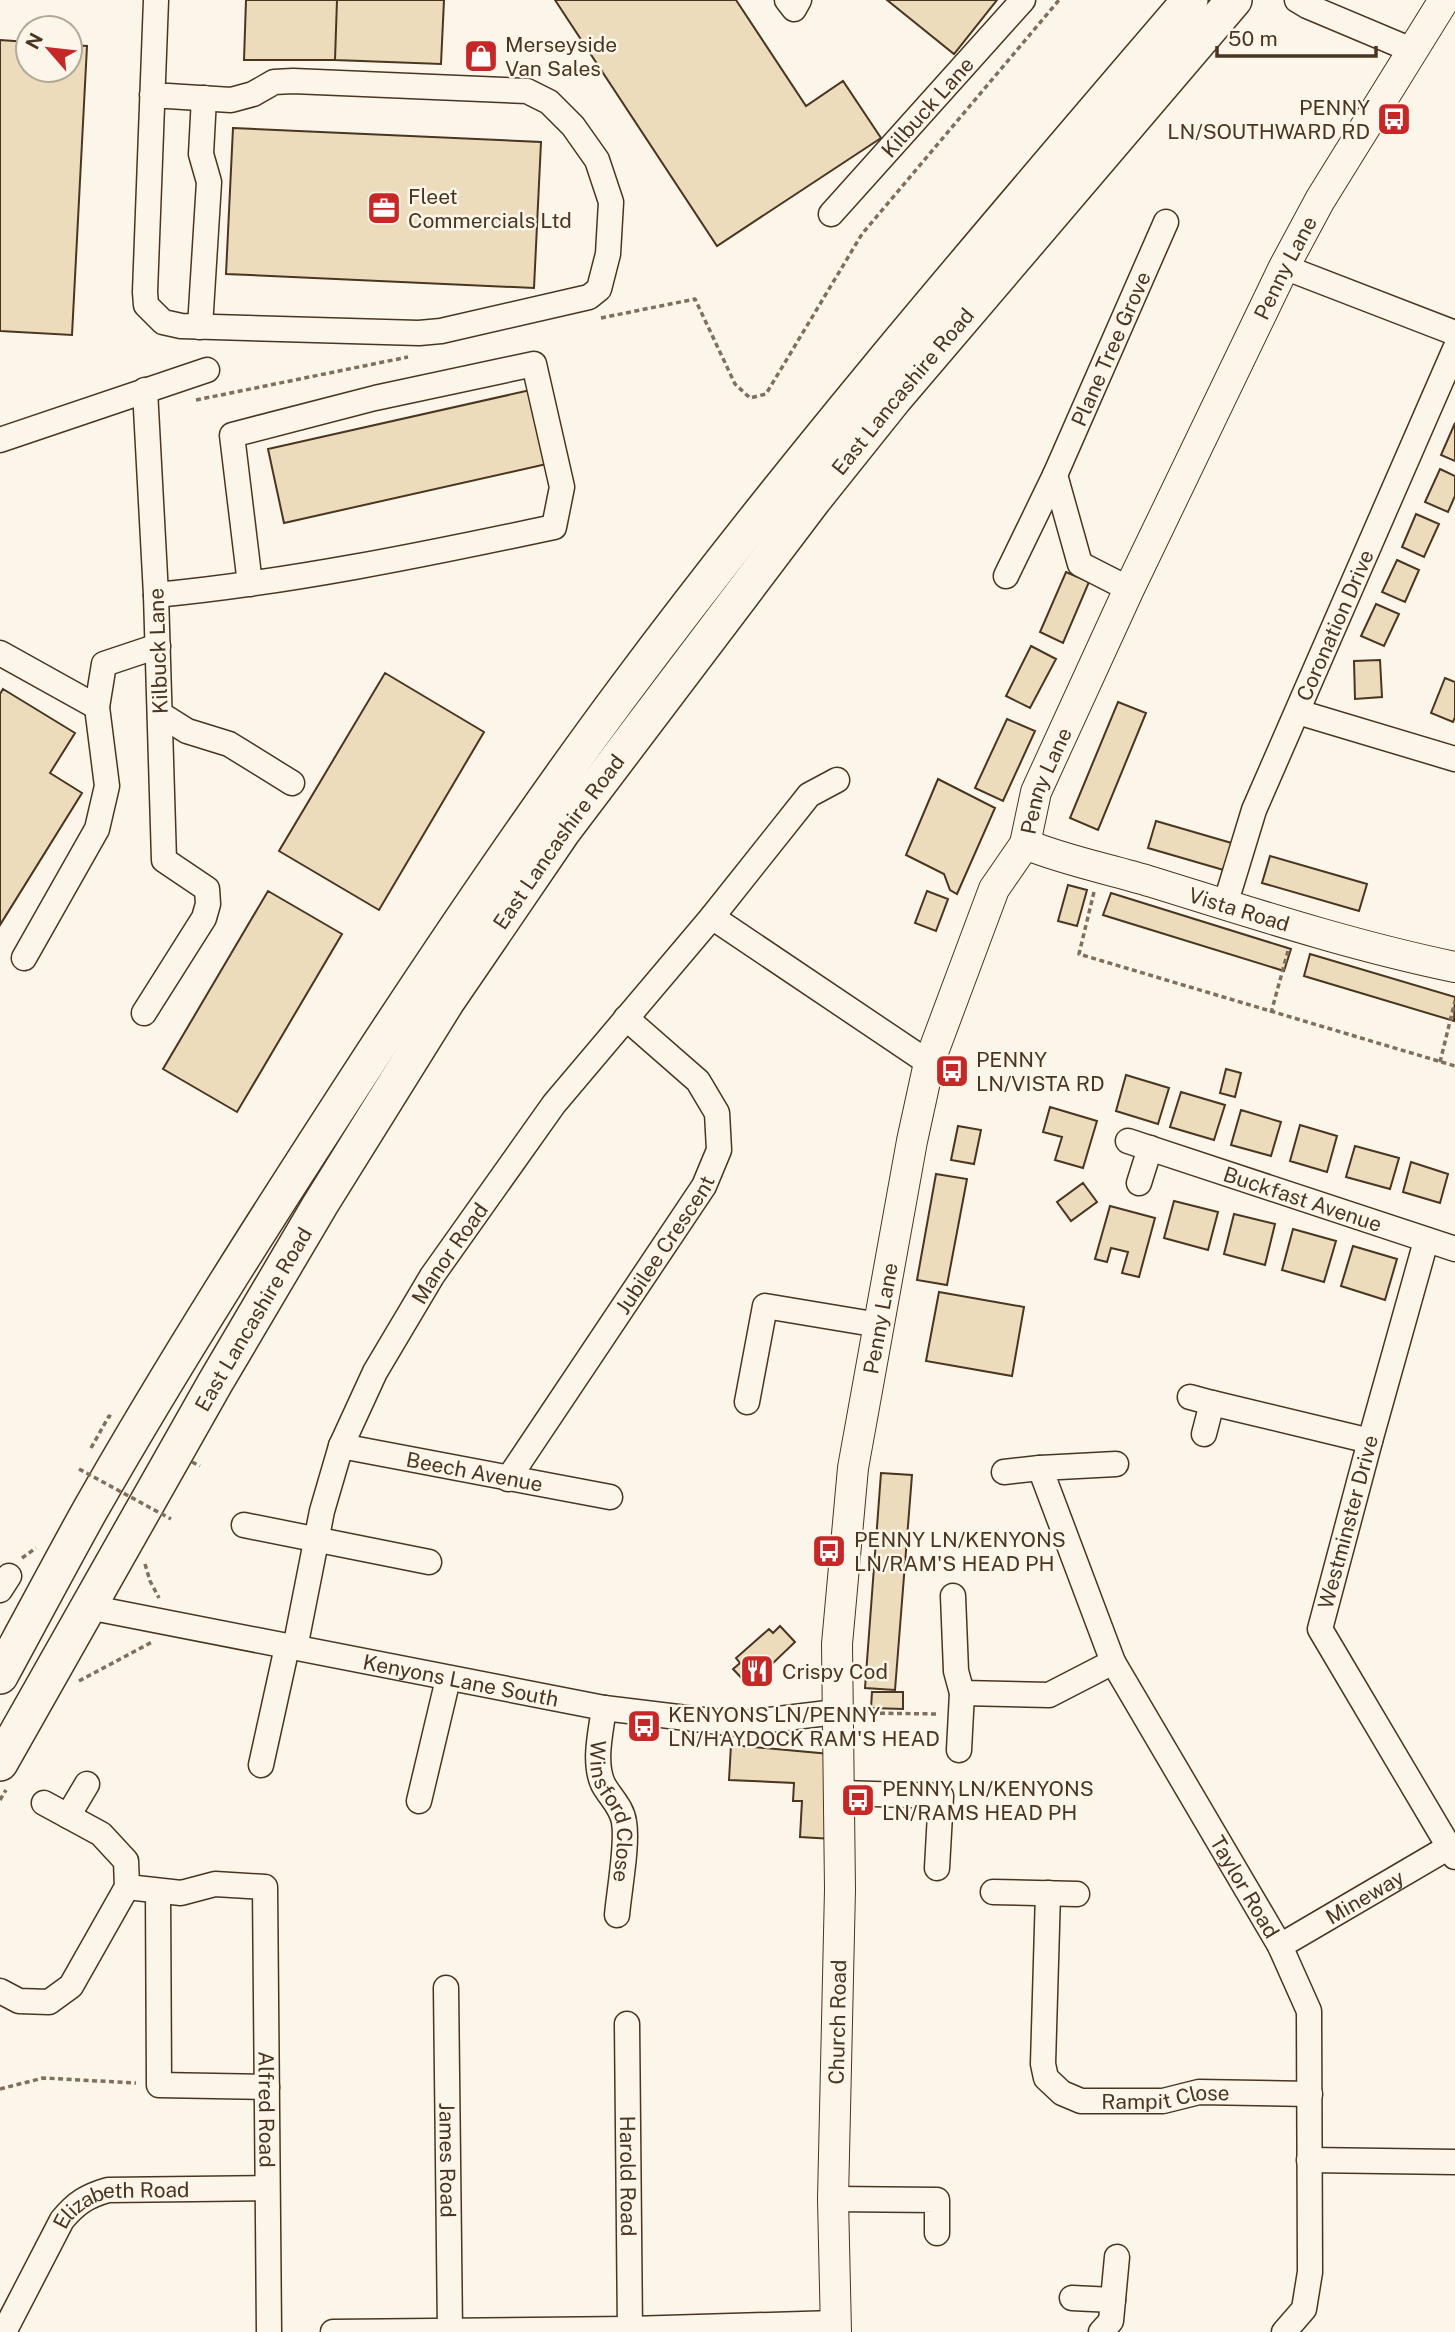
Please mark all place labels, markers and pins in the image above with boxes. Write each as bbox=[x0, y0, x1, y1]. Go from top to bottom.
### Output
place label: Merseyside Van Sales bbox=[505, 32, 617, 81]
shop icon: Merseyside Van Sales bbox=[462, 37, 500, 75]
place label: PENNY LN/SOUTHWARD RD bbox=[1167, 95, 1370, 144]
bus stop icon: PENNY LN/SOUTHWARD RD bbox=[1375, 100, 1413, 138]
place label: Fleet Commercials Ltd bbox=[408, 184, 572, 233]
office icon: Fleet Commercials Ltd bbox=[365, 189, 403, 227]
place label: PENNY LN/VISTA RD bbox=[976, 1047, 1105, 1096]
bus stop icon: PENNY LN/VISTA RD bbox=[933, 1052, 971, 1090]
place label: PENNY LN/KENYONS LN/RAM'S HEAD PH bbox=[854, 1527, 1066, 1576]
bus stop icon: PENNY LN/KENYONS LN/RAM'S HEAD PH bbox=[810, 1532, 848, 1570]
restaurant icon: Crispy Cod bbox=[738, 1652, 776, 1690]
place label: Crispy Cod bbox=[782, 1659, 888, 1684]
place label: KENYONS LN/PENNY LN/HAYDOCK RAM'S HEAD bbox=[668, 1702, 940, 1751]
bus stop icon: KENYONS LN/PENNY LN/HAYDOCK RAM'S HEAD bbox=[625, 1707, 663, 1745]
place label: PENNY LN/KENYONS LN/RAMS HEAD PH bbox=[882, 1776, 1094, 1825]
bus stop icon: PENNY LN/KENYONS LN/RAMS HEAD PH bbox=[839, 1781, 877, 1819]

